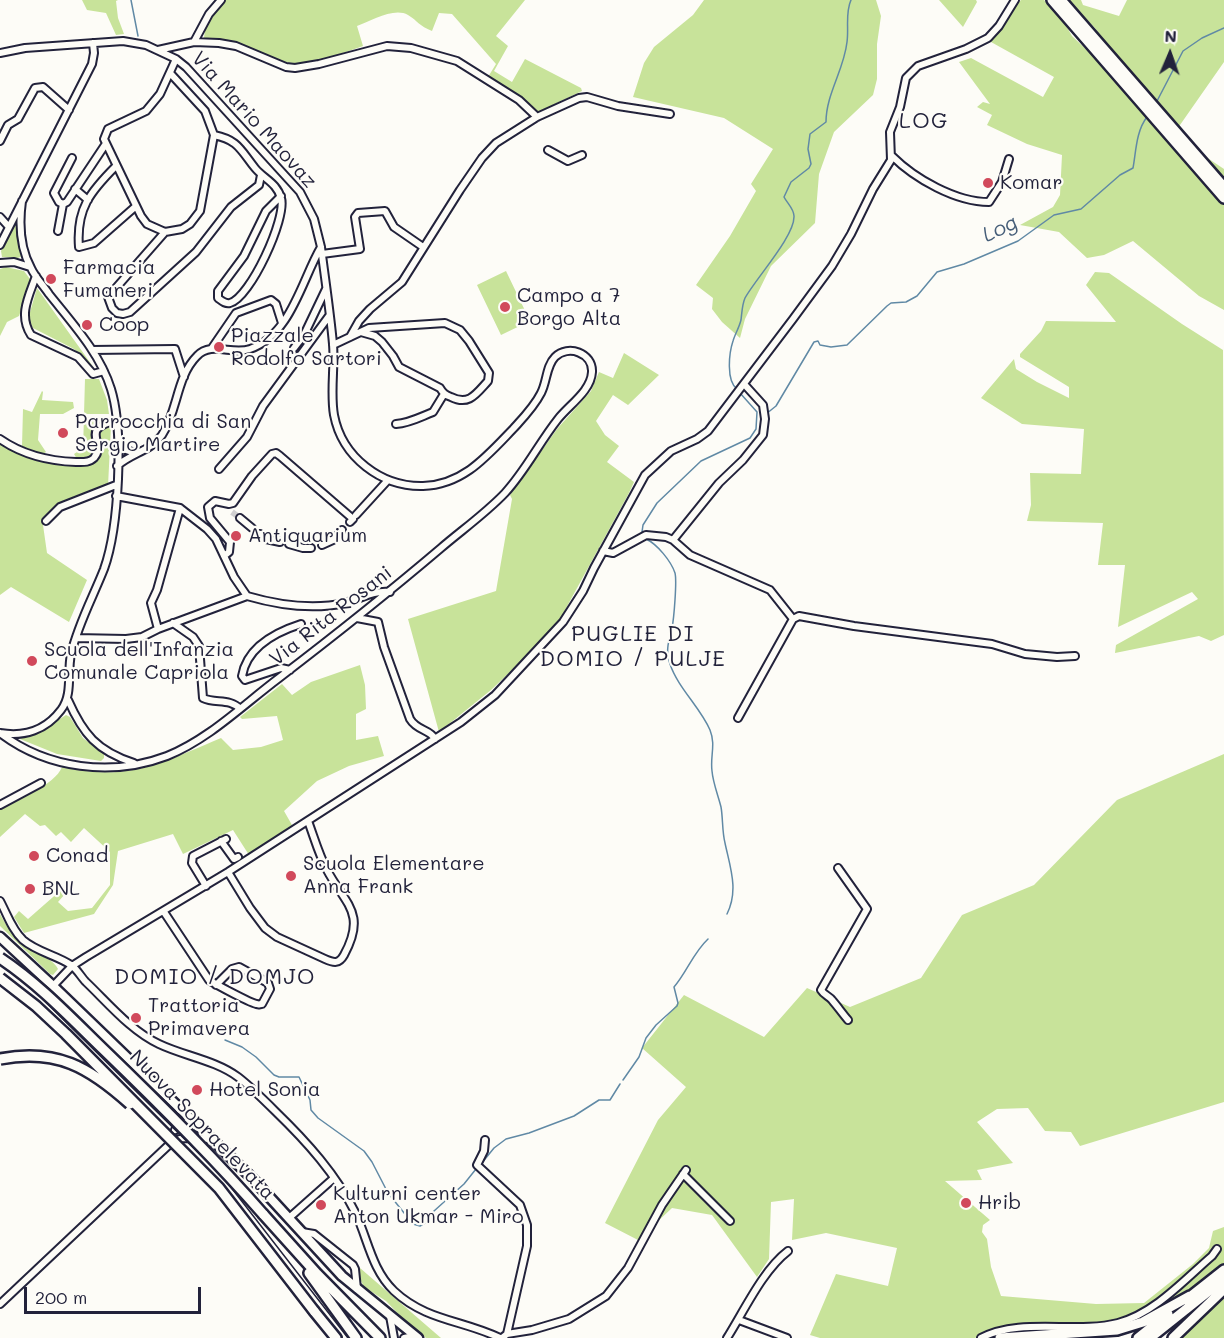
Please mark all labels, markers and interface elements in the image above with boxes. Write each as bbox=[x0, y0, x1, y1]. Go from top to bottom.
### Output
north arrow bbox=[1140, 24, 1200, 84]
text: N bbox=[1164, 25, 1177, 46]
street label: Via Mario Maovaz bbox=[187, 47, 321, 193]
district label: LOG bbox=[899, 108, 949, 134]
place label: Komar bbox=[1000, 171, 1062, 195]
marker: Komar bbox=[981, 176, 995, 190]
water label: Log bbox=[979, 210, 1021, 248]
place label: Farmacia Fumaneri bbox=[63, 256, 155, 303]
marker: Farmacia Fumaneri bbox=[44, 272, 58, 286]
place label: Campo a 7 Borgo Alta bbox=[517, 284, 621, 331]
marker: Campo a 7 Borgo Alta bbox=[498, 300, 512, 314]
place label: Coop bbox=[99, 313, 149, 337]
marker: Coop bbox=[80, 318, 94, 332]
place label: Piazzale Rodolfo Sartori bbox=[231, 324, 382, 371]
marker: Piazzale Rodolfo Sartori bbox=[212, 340, 226, 354]
place label: Parrocchia di San Sergio Martire bbox=[75, 410, 251, 457]
marker: Parrocchia di San Sergio Martire bbox=[56, 426, 70, 440]
place label: Antiquarium bbox=[248, 524, 367, 548]
marker: Antiquarium bbox=[229, 529, 243, 543]
street label: Via Rita Rosani bbox=[265, 561, 397, 671]
district label: PUGLIE DI DOMIO / PULJE bbox=[540, 621, 726, 672]
place label: Scuola dell'Infanzia Comunale Capriola bbox=[44, 638, 234, 685]
marker: Scuola dell'Infanzia Comunale Capriola bbox=[25, 654, 39, 668]
place label: Conad bbox=[46, 844, 108, 868]
marker: Conad bbox=[27, 849, 41, 863]
place label: Scuola Elementare Anna Frank bbox=[303, 852, 485, 899]
marker: Scuola Elementare Anna Frank bbox=[284, 869, 298, 883]
place label: BNL bbox=[42, 877, 80, 901]
marker: BNL bbox=[23, 882, 37, 896]
district label: DOMIO / DOMJO bbox=[114, 964, 316, 990]
place label: Trattoria Primavera bbox=[148, 994, 250, 1041]
marker: Trattoria Primavera bbox=[129, 1011, 143, 1025]
street label: Nuova Sopraelevata bbox=[124, 1045, 280, 1205]
place label: Hotel Sonia bbox=[209, 1078, 320, 1102]
marker: Hotel Sonia bbox=[190, 1083, 204, 1097]
place label: Kulturni center Anton Ukmar - Miro bbox=[333, 1182, 524, 1229]
place label: Hrib bbox=[978, 1191, 1021, 1215]
marker: Hrib bbox=[959, 1196, 973, 1210]
marker: Kulturni center Anton Ukmar - Miro bbox=[314, 1198, 328, 1212]
scale bar bbox=[27, 1275, 204, 1313]
text: 200 m bbox=[35, 1285, 87, 1309]

